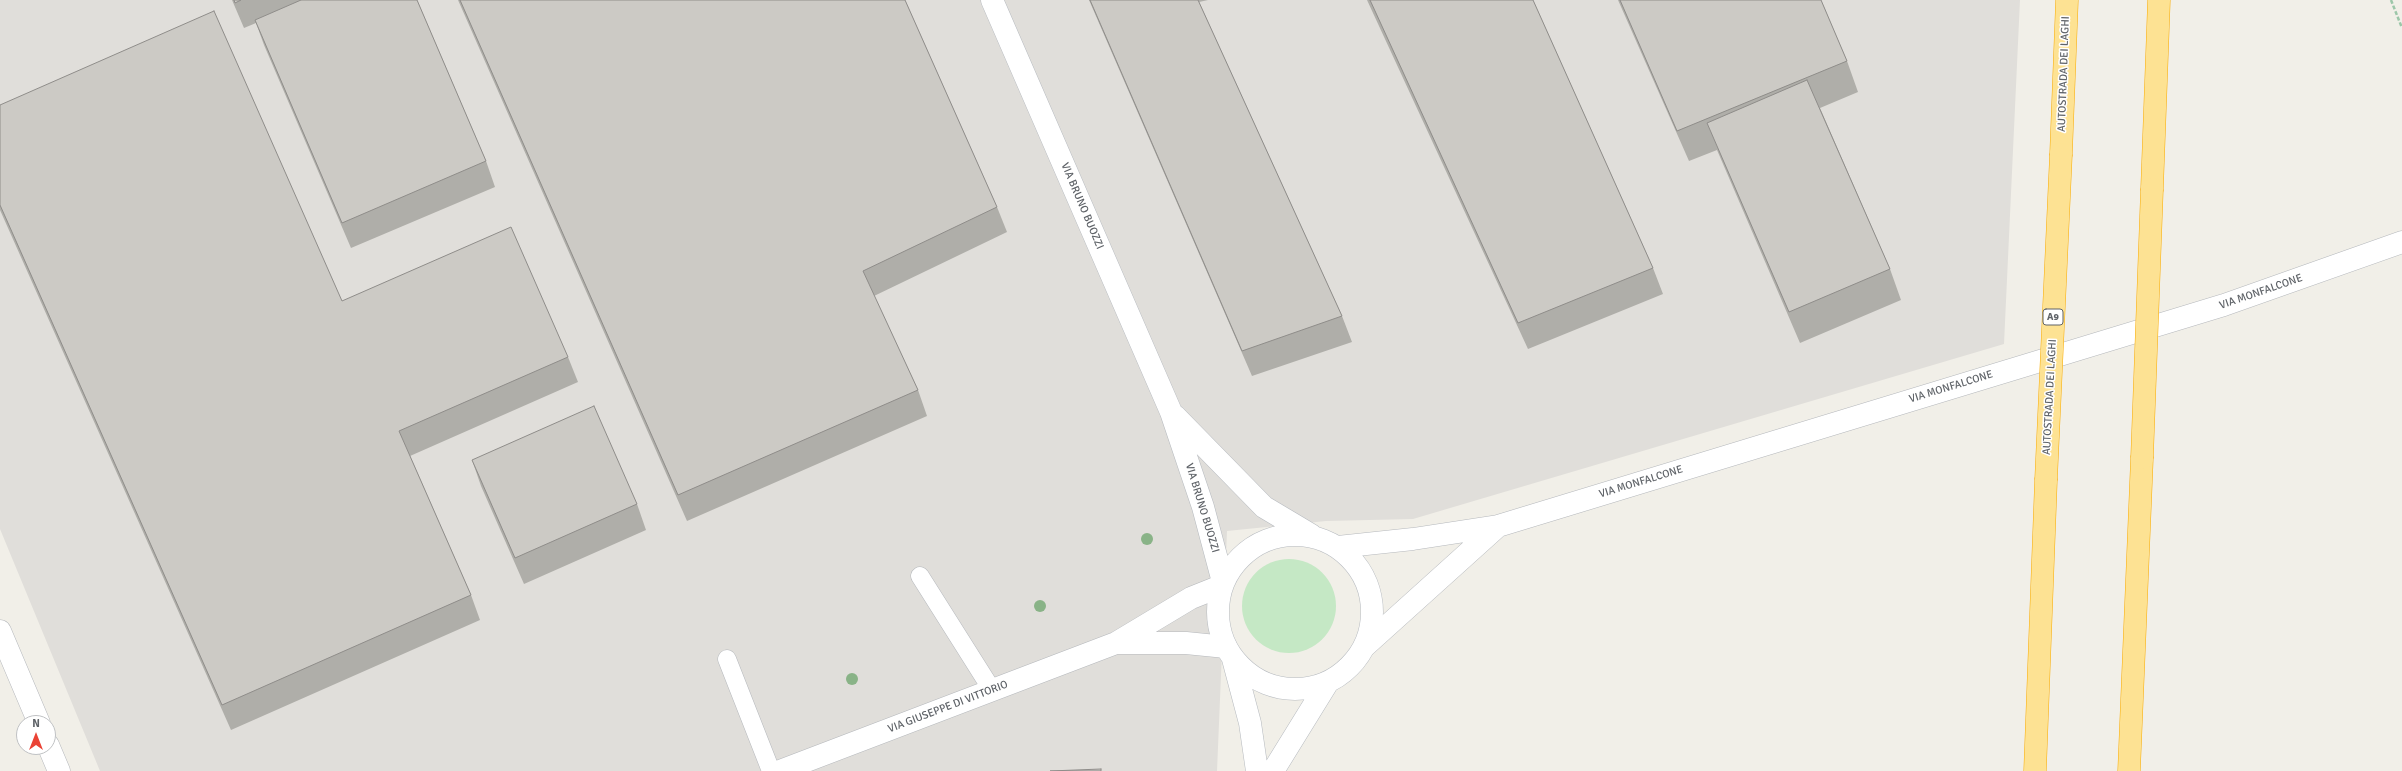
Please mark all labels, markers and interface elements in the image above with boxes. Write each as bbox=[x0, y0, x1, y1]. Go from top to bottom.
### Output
street label: AUTOSTRADA DEI LAGHI bbox=[2055, 16, 2073, 132]
street label: VIA BRUNO BUOZZI bbox=[1058, 161, 1106, 251]
street label: VIA MONFALCONE bbox=[2218, 272, 2304, 312]
road number: A9 bbox=[2043, 309, 2063, 325]
street label: AUTOSTRADA DEI LAGHI bbox=[2040, 339, 2060, 455]
street label: VIA MONFALCONE bbox=[1907, 368, 1995, 406]
street label: VIA BRUNO BUOZZI bbox=[1182, 462, 1222, 554]
street label: VIA MONFALCONE bbox=[1597, 463, 1685, 501]
street label: VIA GIUSEPPE DI VITTORIO bbox=[886, 678, 1010, 736]
north arrow bbox=[16, 715, 56, 755]
text: N bbox=[32, 717, 40, 730]

